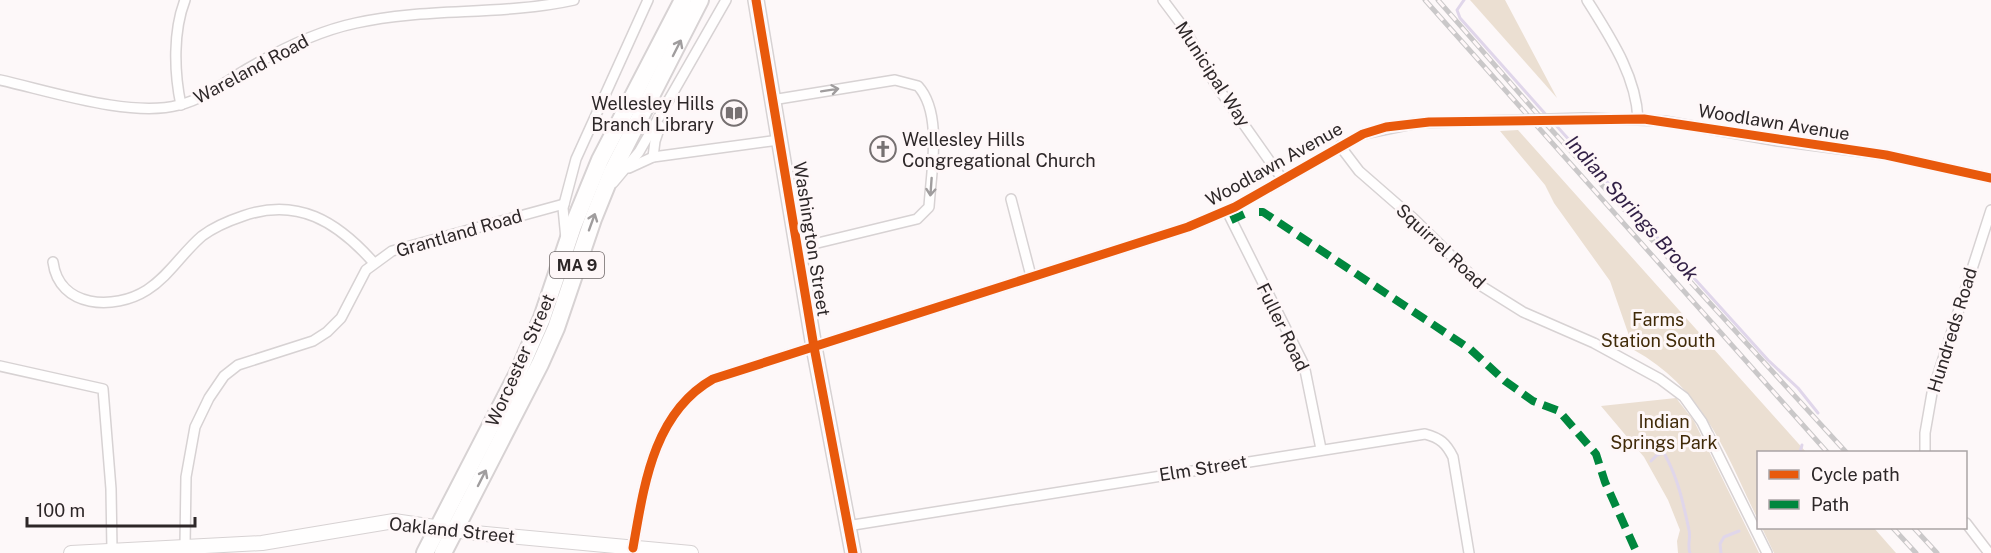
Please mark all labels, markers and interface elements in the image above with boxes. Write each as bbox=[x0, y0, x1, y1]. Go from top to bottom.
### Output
street label: Municipal Way bbox=[1171, 17, 1255, 131]
street label: Wareland Road bbox=[190, 30, 312, 108]
one-way arrow bbox=[672, 39, 683, 57]
one-way arrow bbox=[820, 85, 840, 96]
place label: Wellesley Hills Branch Library bbox=[591, 93, 714, 135]
library icon: Wellesley Hills Branch Library bbox=[719, 98, 749, 128]
street label: Woodlawn Avenue bbox=[1697, 100, 1851, 144]
street label: Woodlawn Avenue bbox=[1202, 118, 1346, 210]
place label: Wellesley Hills Congregational Church bbox=[902, 129, 1096, 171]
water label: Indian Springs Brook bbox=[1560, 130, 1704, 286]
church icon: Wellesley Hills Congregational Church bbox=[868, 134, 898, 164]
street label: Washington Street bbox=[789, 160, 835, 318]
one-way arrow bbox=[925, 176, 936, 196]
street label: Squirrel Road bbox=[1392, 199, 1490, 293]
street label: Grantland Road bbox=[393, 205, 525, 261]
one-way arrow bbox=[587, 214, 598, 232]
road number: MA 9 bbox=[550, 252, 604, 278]
street label: Hundreds Road bbox=[1923, 265, 1981, 395]
street label: Fuller Road bbox=[1253, 279, 1313, 375]
street label: Worcester Street bbox=[481, 290, 559, 430]
park label: Farms Station South bbox=[1601, 309, 1715, 351]
park label: Indian Springs Park bbox=[1610, 411, 1718, 453]
street label: Elm Street bbox=[1157, 451, 1249, 485]
legend bbox=[1757, 451, 1967, 529]
text: Cycle path bbox=[1811, 464, 1900, 485]
one-way arrow bbox=[477, 470, 488, 488]
scale bar bbox=[27, 490, 195, 528]
text: Path bbox=[1811, 494, 1849, 515]
text: 100 m bbox=[36, 500, 85, 521]
street label: Oakland Street bbox=[388, 513, 516, 547]

